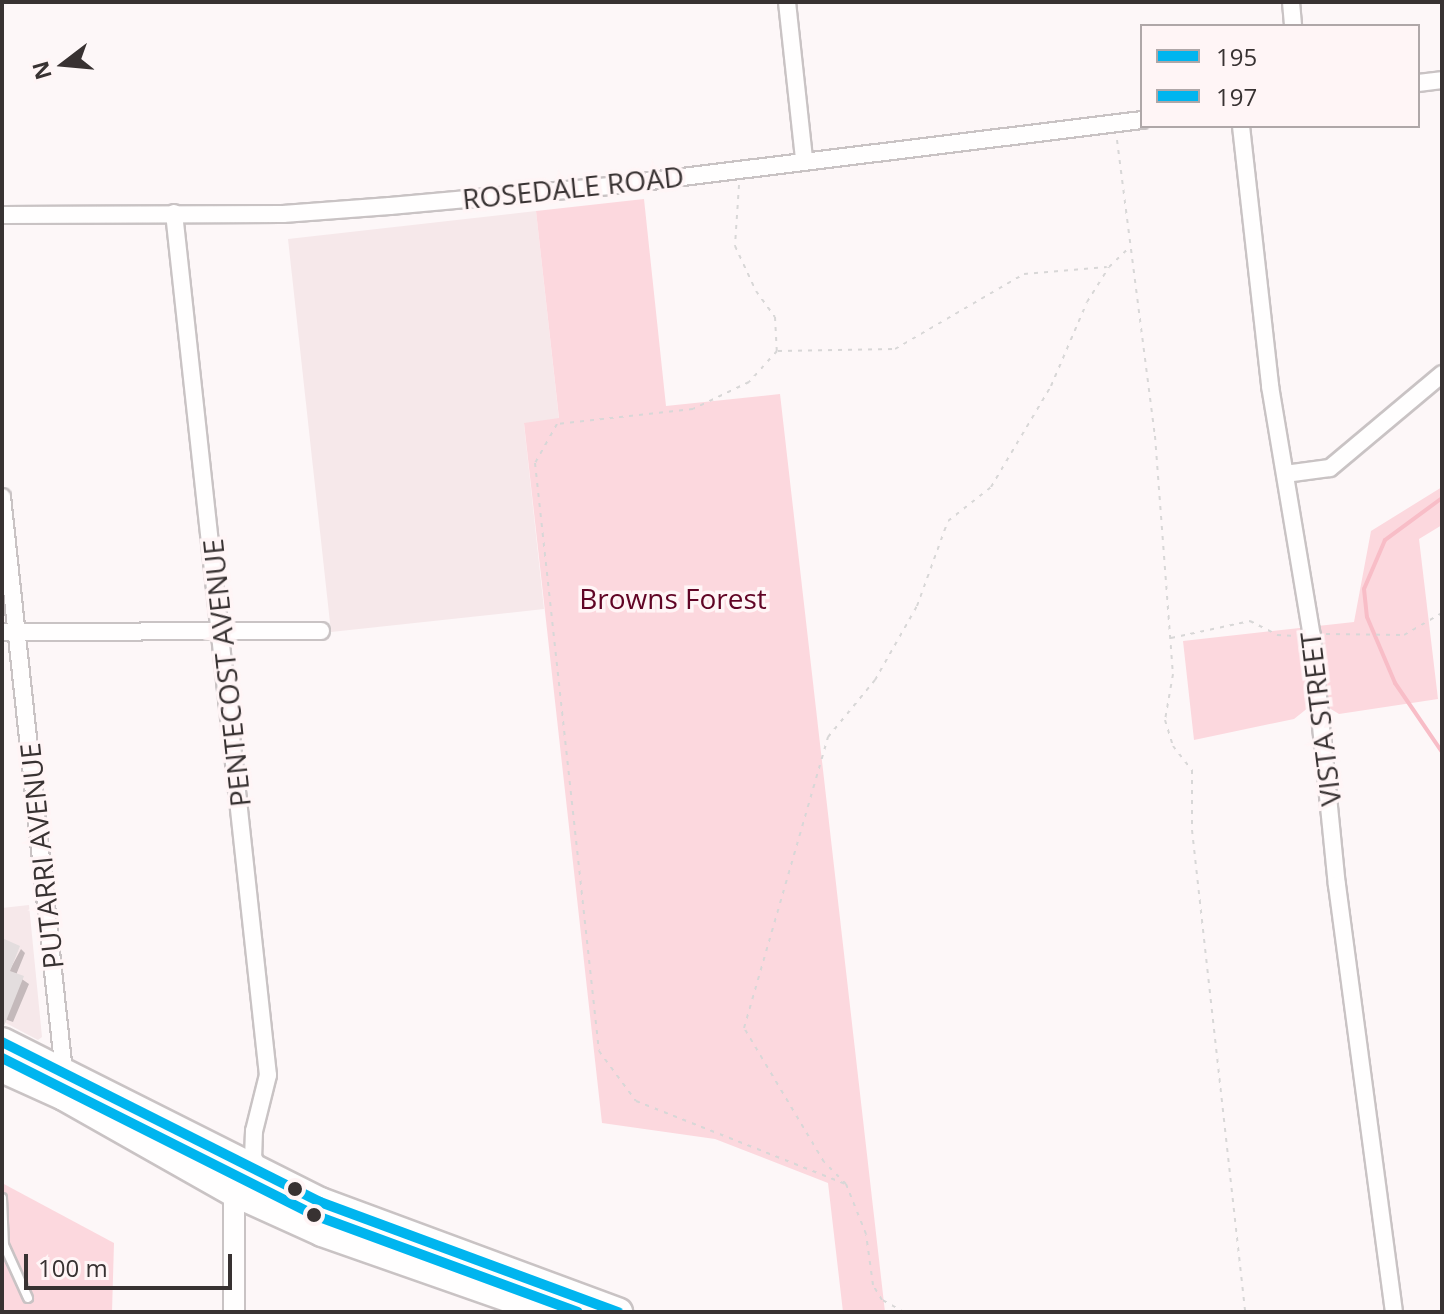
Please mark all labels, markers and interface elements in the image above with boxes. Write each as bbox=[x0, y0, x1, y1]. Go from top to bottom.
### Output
north arrow bbox=[24, 24, 104, 104]
legend bbox=[1140, 24, 1420, 128]
text: 195 bbox=[1216, 40, 1257, 73]
text: N bbox=[24, 58, 58, 83]
text: 197 bbox=[1216, 80, 1257, 113]
street label: ROSEDALE ROAD bbox=[461, 159, 685, 215]
street label: PENTECOST AVENUE bbox=[195, 538, 257, 808]
park label: Browns Forest bbox=[579, 581, 767, 615]
street label: VISTA STREET bbox=[1293, 630, 1347, 808]
street label: PUTARRI AVENUE bbox=[12, 741, 70, 971]
unlabelled marker bbox=[287, 1181, 303, 1197]
unlabelled marker bbox=[306, 1207, 322, 1223]
scale bar bbox=[28, 1238, 236, 1288]
text: 100 m bbox=[38, 1251, 108, 1284]

